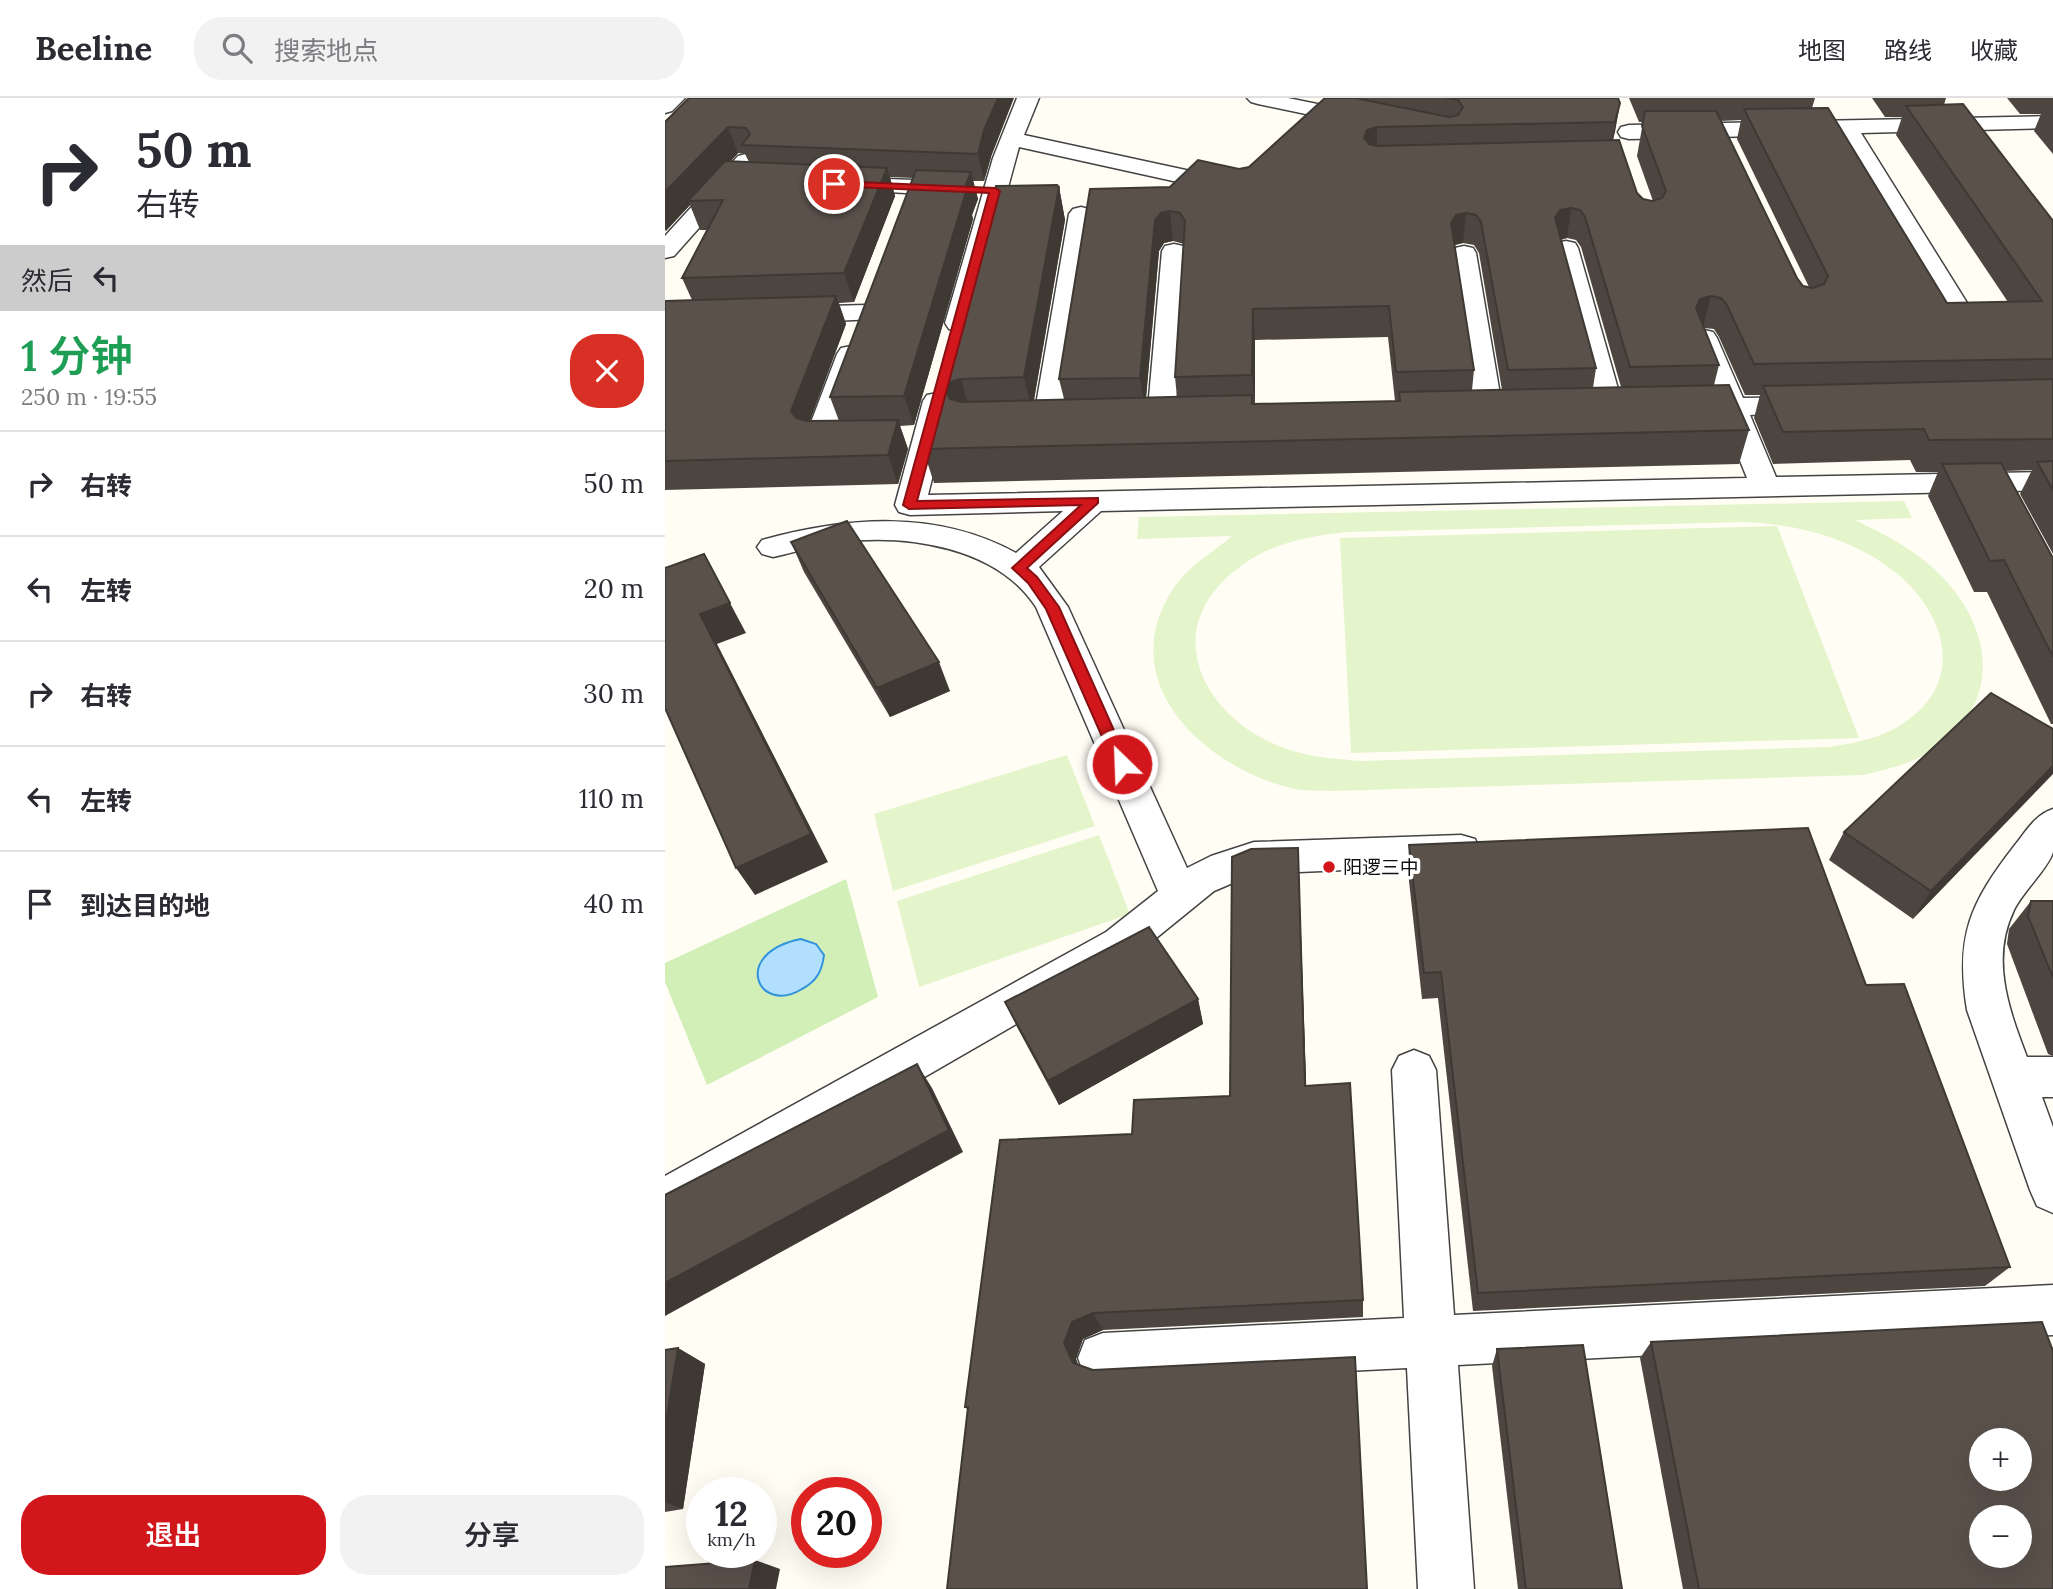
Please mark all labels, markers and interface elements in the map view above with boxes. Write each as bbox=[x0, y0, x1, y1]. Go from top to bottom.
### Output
search box bbox=[194, 17, 684, 80]
text: Beeline bbox=[35, 27, 152, 69]
icon: search bbox=[218, 29, 256, 67]
text: 搜索地点 bbox=[274, 34, 378, 67]
text: 地图 bbox=[1798, 35, 1846, 66]
text: 路线 bbox=[1884, 35, 1932, 66]
text: 收藏 bbox=[1970, 35, 2018, 66]
text: 50 m bbox=[136, 118, 252, 180]
icon: right bbox=[21, 126, 112, 217]
pin bbox=[804, 154, 864, 214]
icon: arrive bbox=[815, 165, 853, 203]
text: 右转 bbox=[136, 184, 200, 225]
icon: left bbox=[87, 259, 125, 297]
text: 然后 bbox=[21, 264, 73, 297]
text: 1 分钟 bbox=[21, 329, 133, 383]
button: close bbox=[570, 334, 644, 408]
text: 250 m · 19:55 bbox=[21, 382, 157, 411]
icon: right bbox=[21, 465, 59, 503]
text: 50 m bbox=[584, 467, 644, 500]
text: 右转 bbox=[80, 469, 132, 502]
icon: left bbox=[21, 570, 59, 608]
text: 20 m bbox=[584, 572, 644, 605]
text: 左转 bbox=[80, 574, 132, 607]
icon: right bbox=[21, 675, 59, 713]
text: 30 m bbox=[583, 677, 644, 710]
text: 右转 bbox=[80, 679, 132, 712]
position arrow bbox=[1085, 727, 1159, 801]
icon: left bbox=[21, 780, 59, 818]
text: 110 m bbox=[579, 782, 644, 815]
text: 左转 bbox=[80, 784, 132, 817]
place label: 阳逻三中 bbox=[1343, 855, 1419, 879]
marker: 阳逻三中 bbox=[1321, 859, 1337, 875]
icon: arrive bbox=[21, 885, 59, 923]
text: 40 m bbox=[584, 887, 644, 920]
text: 到达目的地 bbox=[80, 889, 210, 922]
map controls bbox=[1969, 1428, 2032, 1568]
button: + bbox=[1969, 1428, 2032, 1491]
speed limit sign: 20 bbox=[791, 1477, 882, 1568]
text: 12 bbox=[715, 1491, 748, 1536]
button: 退出 bbox=[21, 1495, 326, 1575]
button: 分享 bbox=[340, 1495, 644, 1575]
button: − bbox=[1969, 1505, 2032, 1568]
text: km/h bbox=[707, 1528, 756, 1551]

